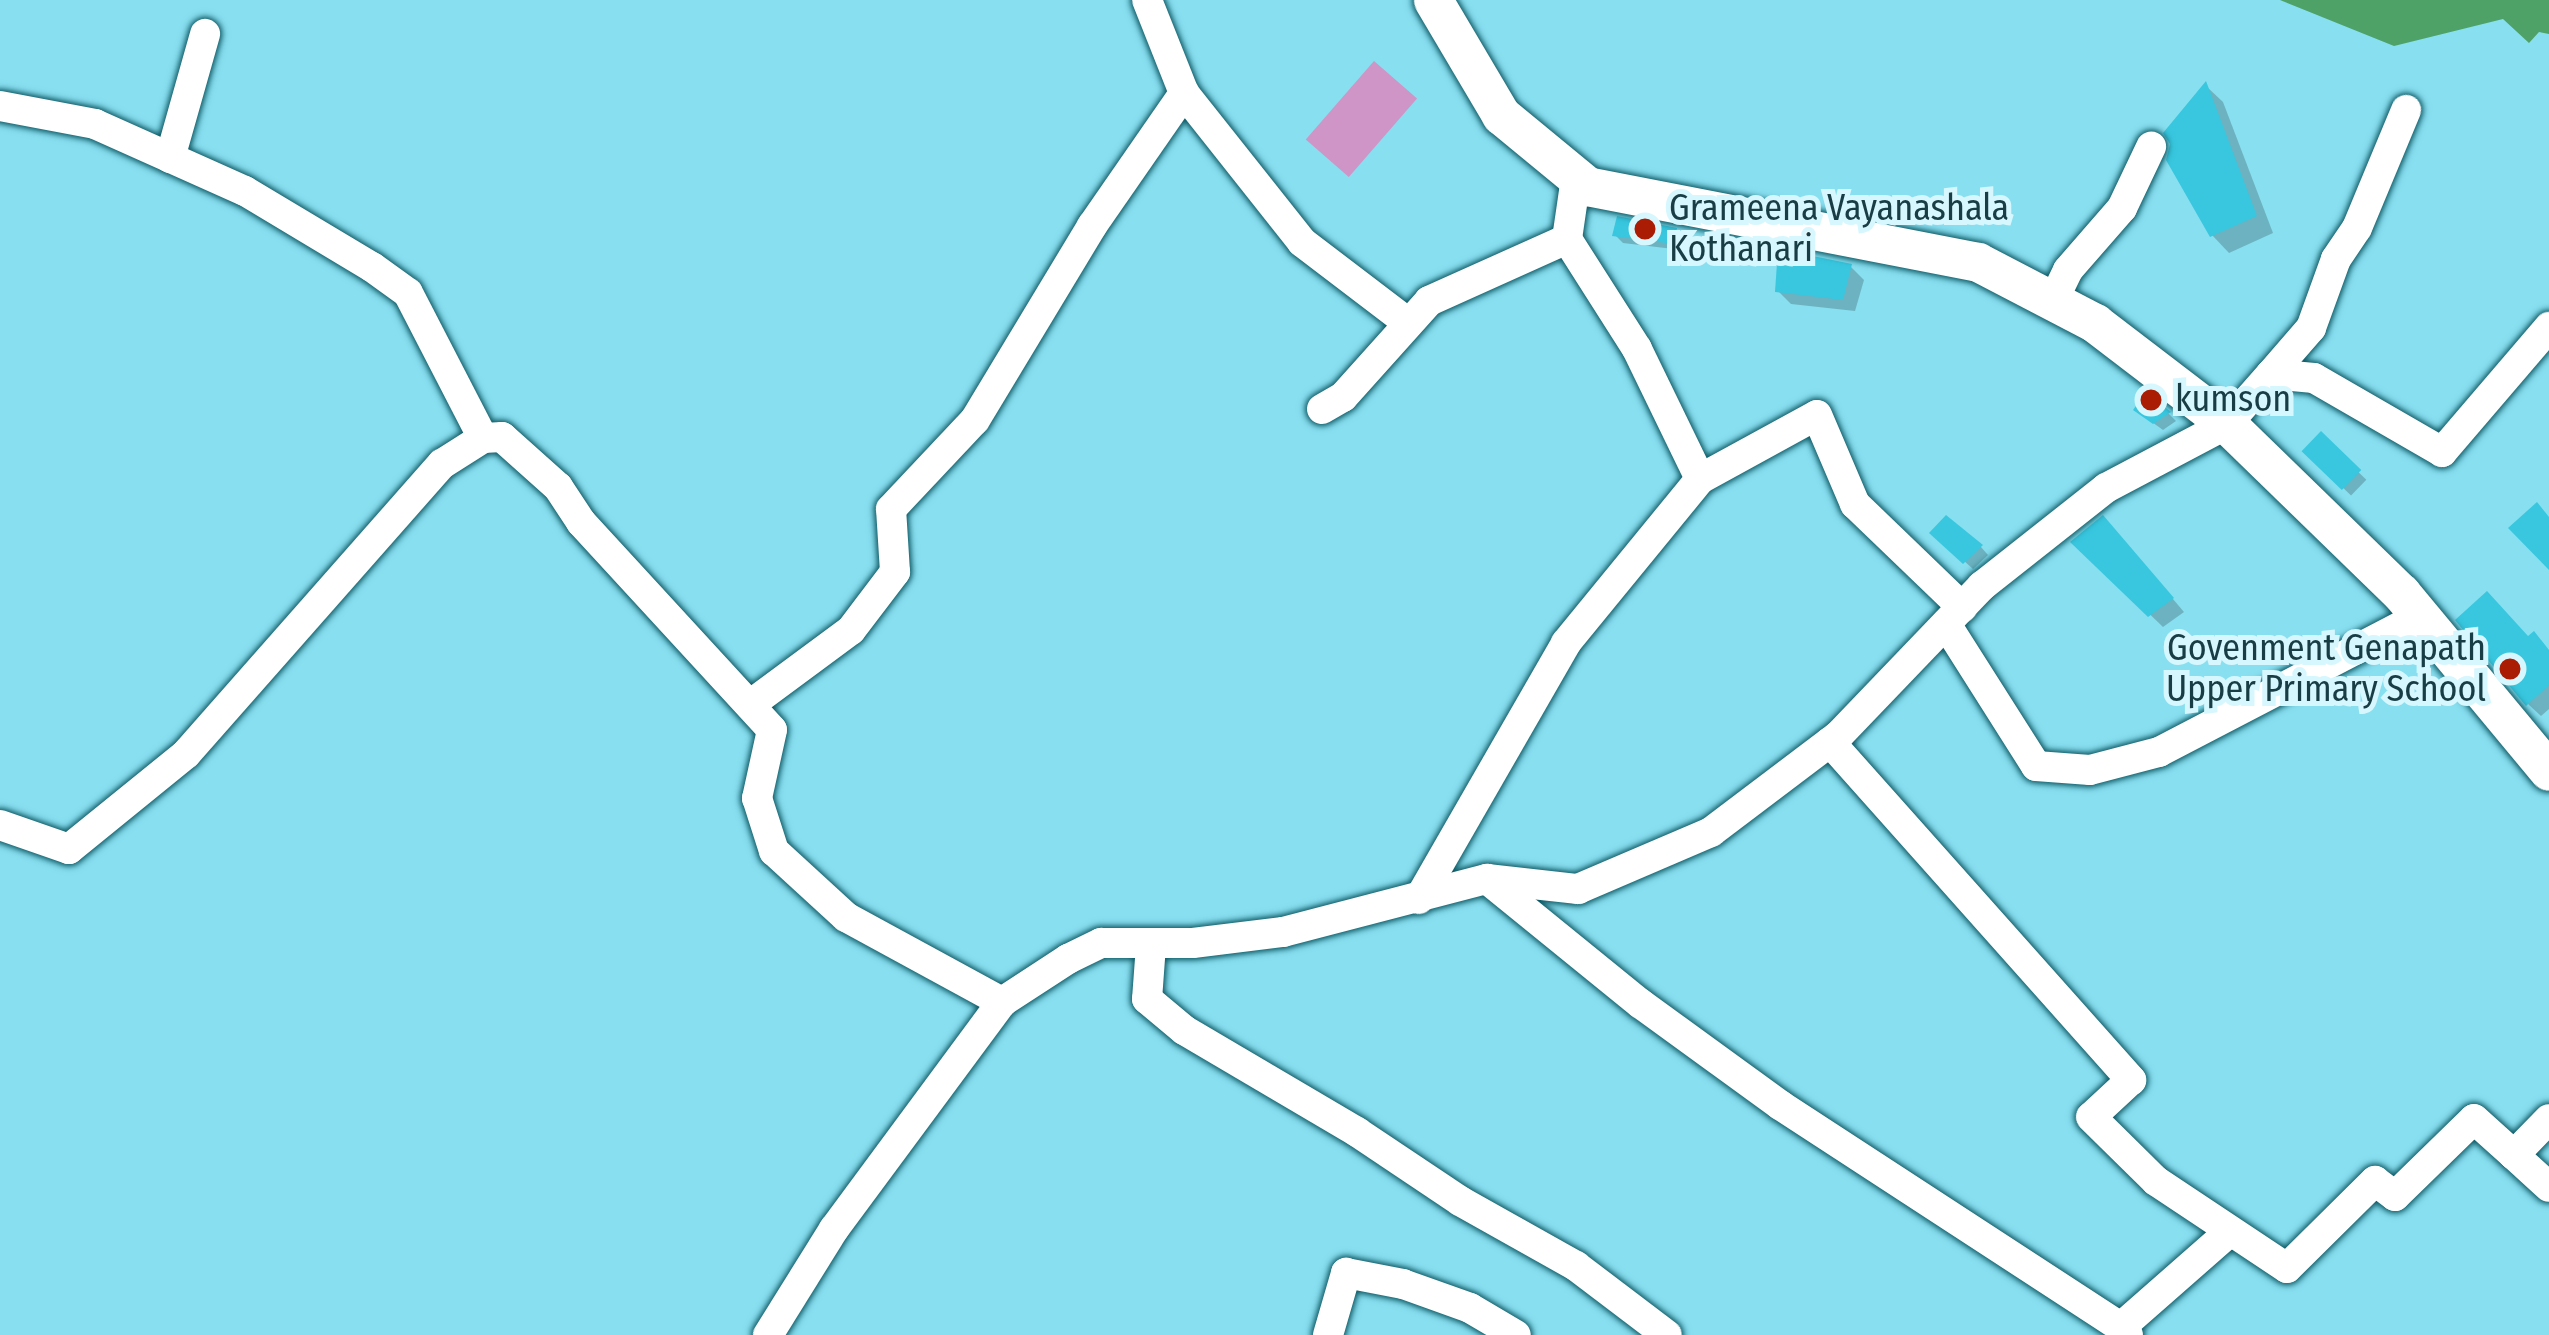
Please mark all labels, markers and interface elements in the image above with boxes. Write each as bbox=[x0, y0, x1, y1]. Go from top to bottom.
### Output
place label: Grameena Vayanashala Kothanari bbox=[1669, 186, 2009, 271]
marker: Grameena Vayanashala Kothanari bbox=[1632, 216, 1658, 242]
place label: kumson bbox=[2175, 378, 2291, 422]
marker: kumson bbox=[2138, 387, 2164, 413]
place label: Govenment Genapath Upper Primary School bbox=[2166, 626, 2486, 711]
marker: Govenment Genapath Upper Primary School bbox=[2497, 656, 2523, 682]

